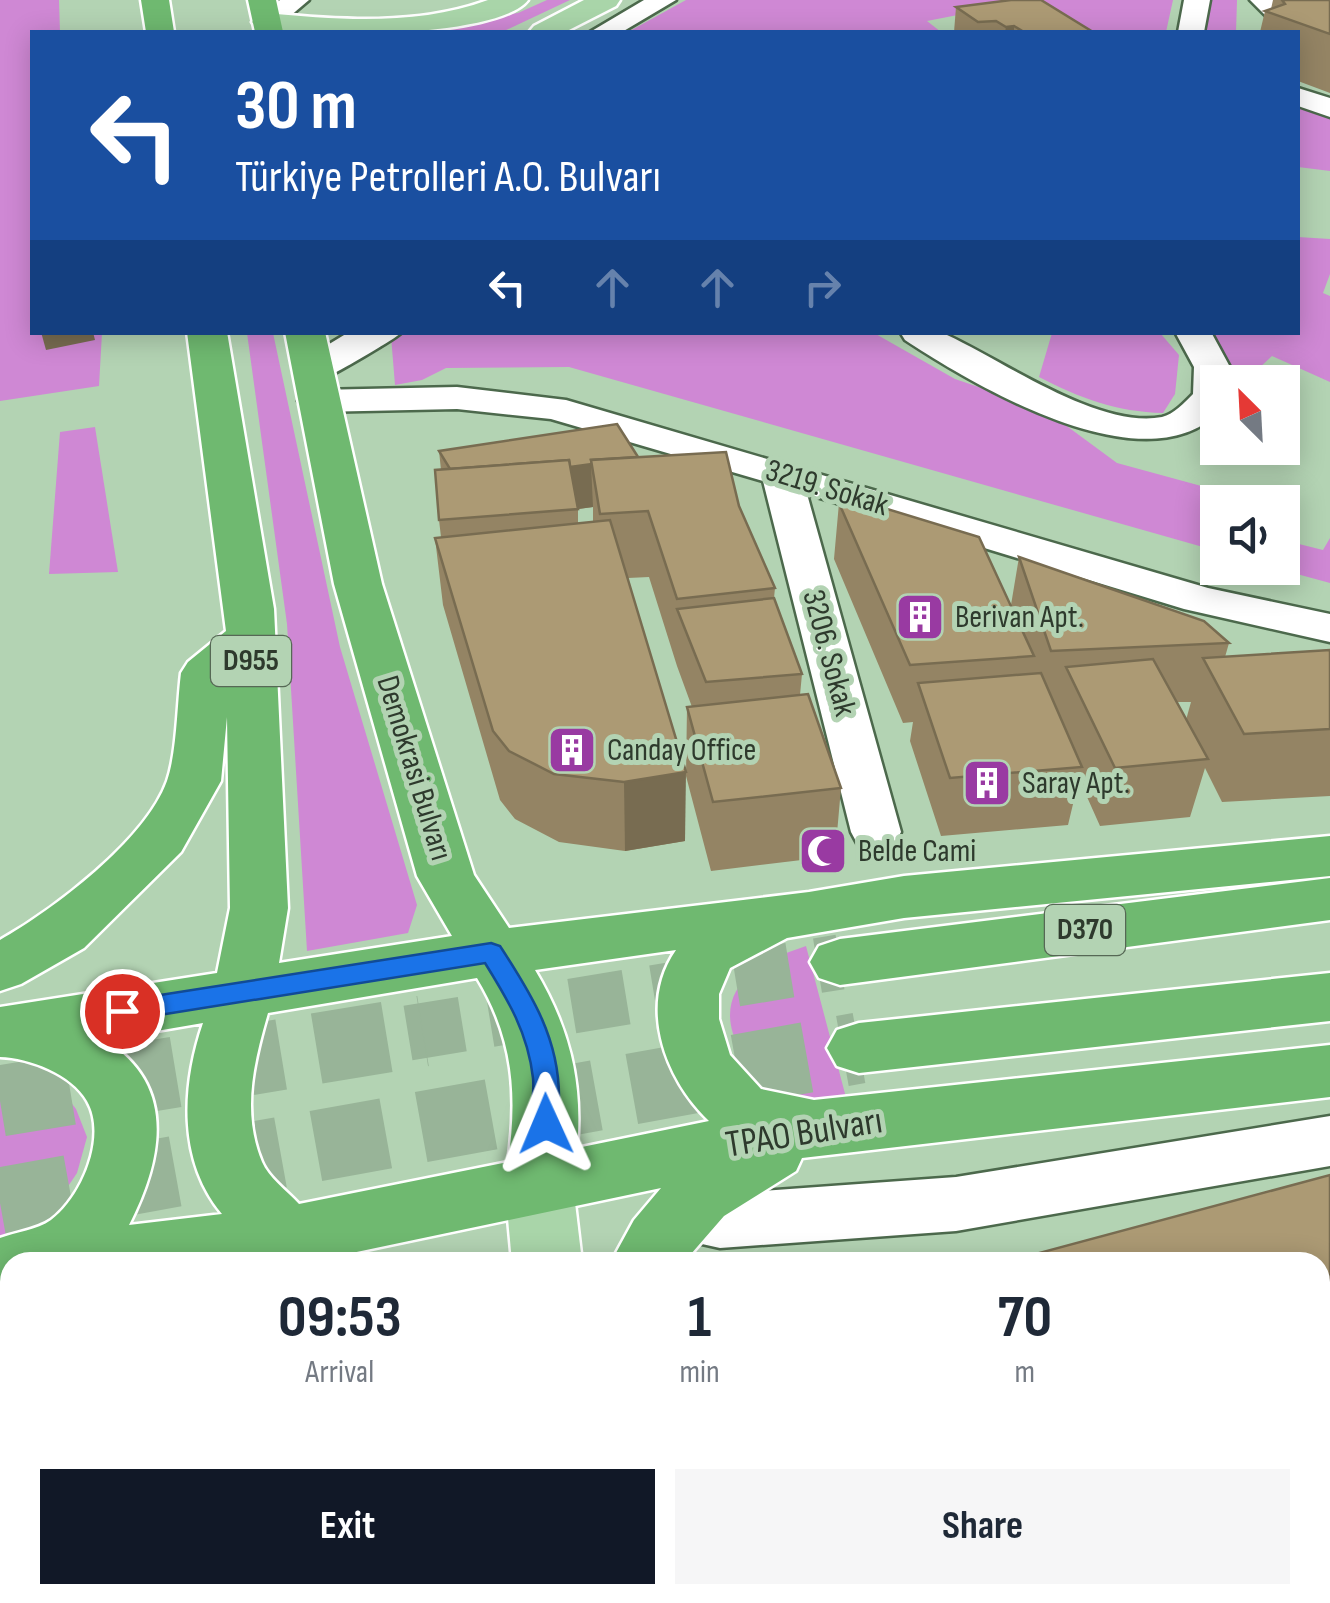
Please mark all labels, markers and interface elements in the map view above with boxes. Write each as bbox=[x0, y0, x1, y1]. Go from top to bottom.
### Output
text: 30 m bbox=[235, 65, 357, 149]
icon: left bbox=[70, 70, 200, 200]
text: Türkiye Petrolleri A.O. Bulvarı bbox=[235, 150, 661, 205]
icon: left bbox=[480, 260, 535, 315]
icon: ahead bbox=[585, 260, 640, 315]
icon: ahead bbox=[690, 260, 745, 315]
icon: right bbox=[795, 260, 850, 315]
north arrow bbox=[1200, 365, 1300, 465]
map controls bbox=[1200, 365, 1300, 585]
street label: 3219. Sokak bbox=[761, 451, 893, 525]
button: sound bbox=[1200, 485, 1300, 585]
street label: 3206. Sokak bbox=[793, 586, 865, 720]
building icon: Berivan Apt. bbox=[894, 591, 946, 643]
place label: Berivan Apt. bbox=[955, 598, 1084, 637]
road number: D955 bbox=[211, 636, 291, 686]
street label: Demokrasi Bulvarı bbox=[367, 671, 461, 865]
building icon: Canday Office bbox=[546, 724, 598, 776]
place label: Canday Office bbox=[607, 731, 756, 770]
building icon: Saray Apt. bbox=[961, 757, 1013, 809]
place label: Saray Apt. bbox=[1022, 764, 1130, 803]
mosque icon: Belde Cami bbox=[797, 825, 849, 877]
place label: Belde Cami bbox=[858, 832, 976, 871]
road number: D370 bbox=[1045, 905, 1125, 955]
pin bbox=[80, 969, 165, 1054]
icon: arrive bbox=[95, 984, 150, 1039]
position arrow bbox=[494, 1072, 598, 1176]
street label: TPAO Bulvarı bbox=[722, 1098, 886, 1168]
text: 09:53 bbox=[278, 1282, 402, 1354]
text: 1 bbox=[688, 1282, 711, 1354]
text: 70 bbox=[998, 1282, 1052, 1354]
text: Arrival bbox=[305, 1353, 374, 1392]
text: min bbox=[679, 1353, 720, 1392]
text: m bbox=[1015, 1353, 1035, 1392]
button: Exit bbox=[40, 1469, 655, 1584]
button: Share bbox=[675, 1469, 1290, 1584]

